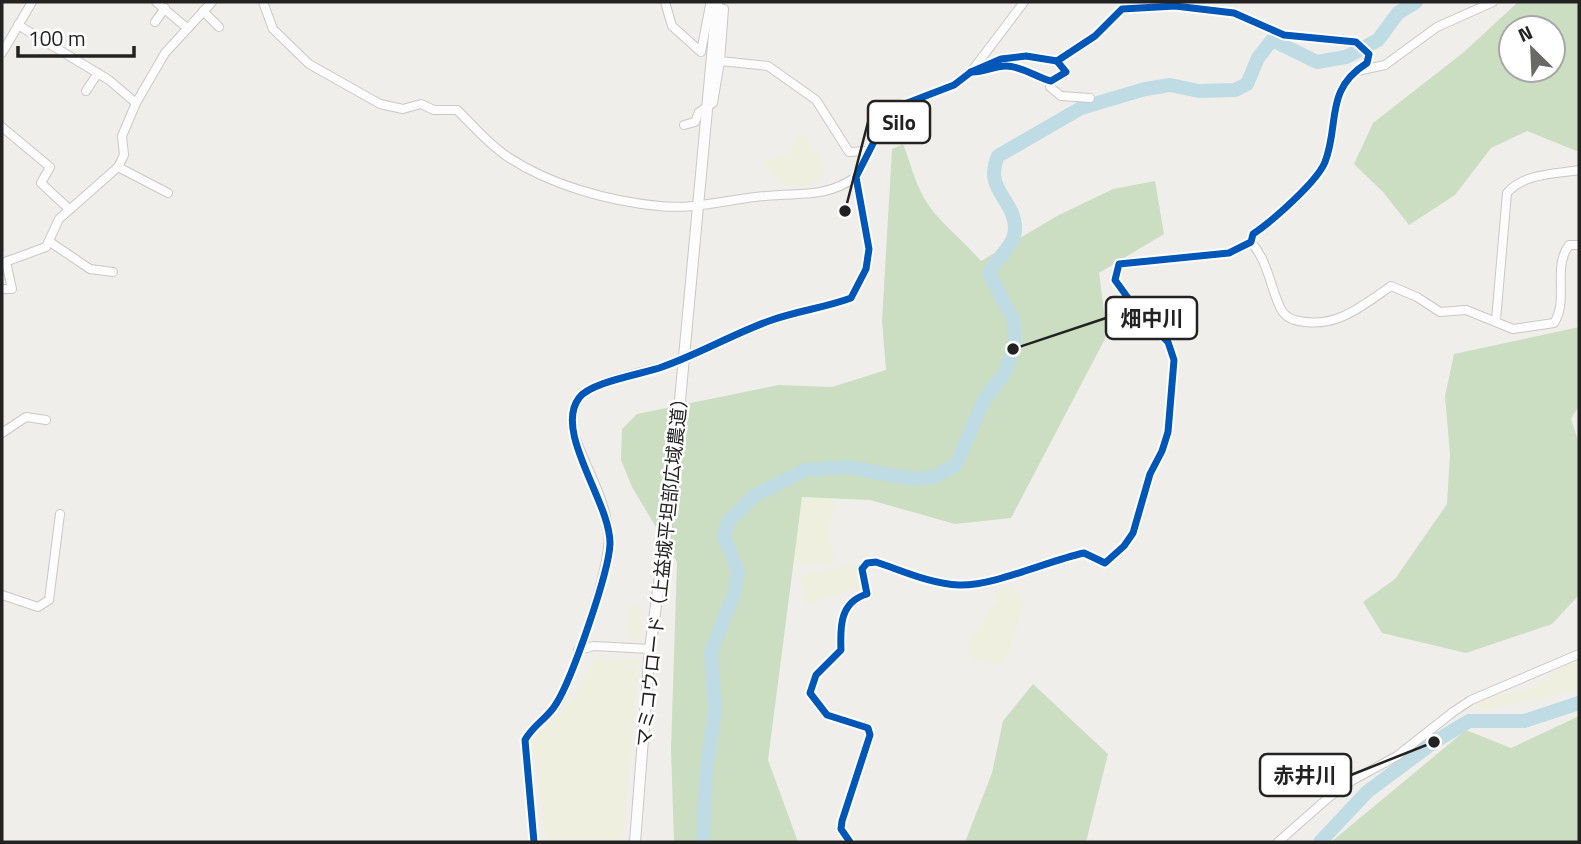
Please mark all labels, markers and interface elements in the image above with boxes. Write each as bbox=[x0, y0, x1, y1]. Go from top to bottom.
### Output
scale bar bbox=[18, 14, 133, 58]
north arrow bbox=[1497, 14, 1567, 84]
text: N bbox=[1513, 17, 1537, 49]
text: 100 m bbox=[28, 22, 85, 54]
callout: Silo bbox=[868, 101, 930, 143]
text: Silo bbox=[882, 106, 916, 138]
callout: 畑中川 bbox=[1106, 297, 1197, 339]
text: 畑中川 bbox=[1121, 302, 1184, 334]
street label: マミコウロード（上益城平坦部広域農道） bbox=[628, 387, 695, 749]
callout: 赤井川 bbox=[1260, 754, 1351, 796]
text: 赤井川 bbox=[1274, 759, 1337, 791]

